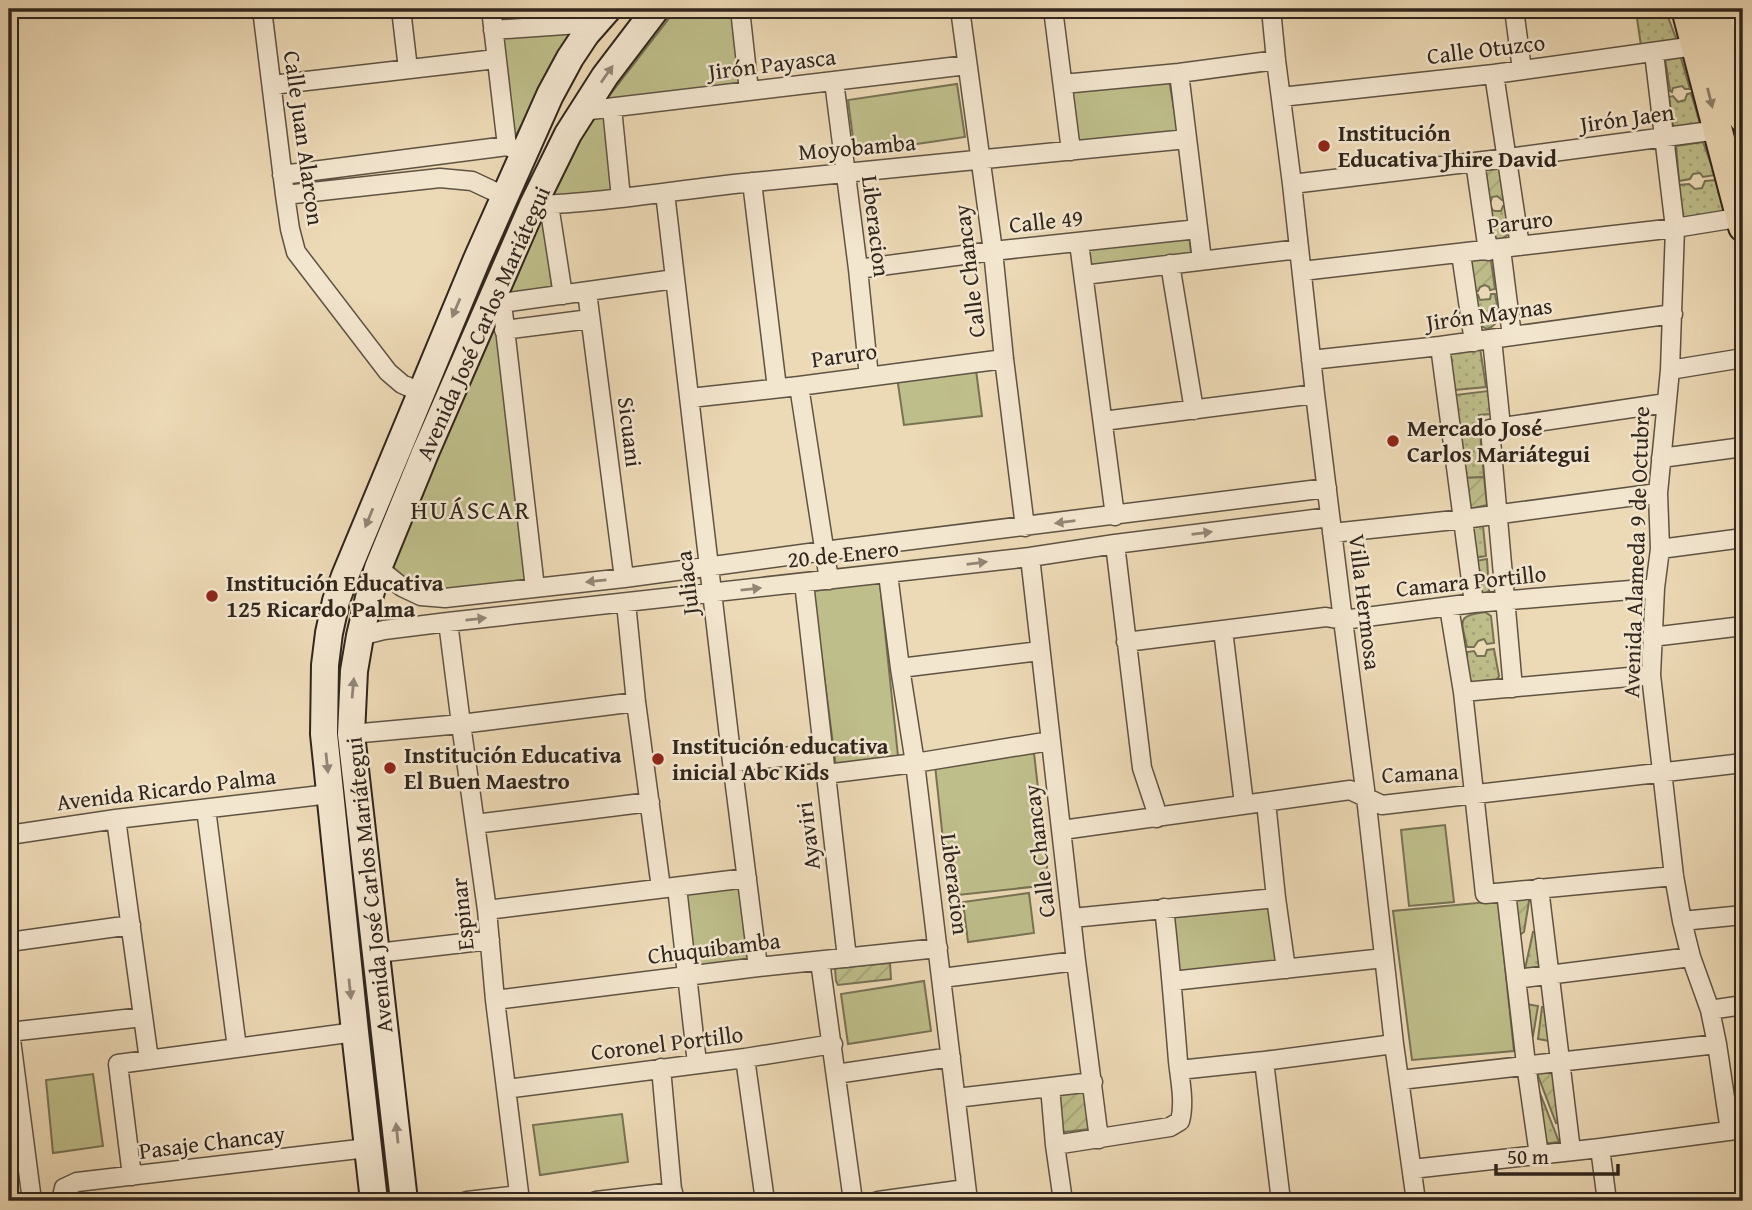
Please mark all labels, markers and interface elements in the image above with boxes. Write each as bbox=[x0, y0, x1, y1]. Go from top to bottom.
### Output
street label: Calle Otuzco bbox=[1425, 25, 1547, 72]
street label: Jirón Payasca bbox=[703, 39, 838, 88]
street label: Calle Juan Alarcon bbox=[276, 49, 333, 227]
one-way arrow bbox=[600, 65, 614, 83]
one-way arrow bbox=[1705, 87, 1716, 109]
street label: Jirón Jaen bbox=[1575, 95, 1676, 141]
place label: Institución Educativa Jhire David bbox=[1338, 116, 1558, 175]
street label: Moyobamba bbox=[797, 125, 917, 168]
marker: Institución Educativa Jhire David bbox=[1316, 138, 1332, 154]
street label: Liberacion bbox=[854, 173, 899, 279]
street label: Avenida José Carlos Mariátegui bbox=[407, 180, 558, 465]
street label: Calle 49 bbox=[1007, 200, 1085, 241]
street label: Paruro bbox=[1485, 201, 1555, 242]
street label: Calle Chancay bbox=[944, 202, 993, 340]
street label: Jirón Maynas bbox=[1421, 288, 1554, 339]
one-way arrow bbox=[450, 298, 461, 319]
street label: Paruro bbox=[809, 334, 879, 375]
street label: Sicuani bbox=[610, 395, 651, 469]
street label: Avenida Alameda 9 de Octubre bbox=[1614, 405, 1657, 698]
place label: Mercado José Carlos Mariátegui bbox=[1407, 411, 1590, 470]
marker: Mercado José Carlos Mariátegui bbox=[1385, 433, 1401, 449]
district label: HUÁSCAR bbox=[411, 490, 531, 529]
one-way arrow bbox=[363, 508, 374, 529]
one-way arrow bbox=[1054, 516, 1076, 527]
one-way arrow bbox=[1191, 528, 1213, 539]
street label: 20 de Enero bbox=[786, 531, 900, 576]
street label: Villa Hermosa bbox=[1341, 532, 1390, 672]
street label: Juliaca bbox=[666, 549, 707, 620]
street label: Camara Portillo bbox=[1394, 556, 1548, 605]
one-way arrow bbox=[966, 558, 988, 569]
place label: Institución Educativa 125 Ricardo Palma bbox=[226, 566, 444, 625]
one-way arrow bbox=[585, 576, 607, 587]
one-way arrow bbox=[740, 583, 762, 594]
marker: Institución Educativa 125 Ricardo Palma bbox=[204, 588, 220, 604]
one-way arrow bbox=[465, 613, 487, 624]
one-way arrow bbox=[348, 677, 359, 699]
place label: Institución educativa inicial Abc Kids bbox=[672, 729, 889, 788]
street label: Avenida José Carlos Mariátegui bbox=[337, 736, 400, 1035]
place label: Institución Educativa El Buen Maestro bbox=[404, 738, 622, 797]
marker: Institución educativa inicial Abc Kids bbox=[650, 751, 666, 767]
one-way arrow bbox=[322, 752, 333, 774]
street label: Camana bbox=[1381, 754, 1459, 791]
street label: Avenida Ricardo Palma bbox=[54, 759, 278, 818]
marker: Institución Educativa El Buen Maestro bbox=[382, 760, 398, 776]
street label: Calle Chancay bbox=[1014, 782, 1063, 920]
street label: Ayaviri bbox=[787, 800, 828, 872]
street label: Liberacion bbox=[933, 831, 978, 937]
street label: Espinar bbox=[441, 876, 482, 952]
street label: Chuquibamba bbox=[646, 923, 782, 972]
one-way arrow bbox=[345, 979, 356, 1001]
street label: Coronel Portillo bbox=[589, 1017, 745, 1068]
street label: Pasaje Chancay bbox=[137, 1116, 287, 1167]
one-way arrow bbox=[391, 1122, 402, 1144]
scale bar bbox=[1496, 1133, 1619, 1177]
text: 50 m bbox=[1507, 1141, 1549, 1172]

